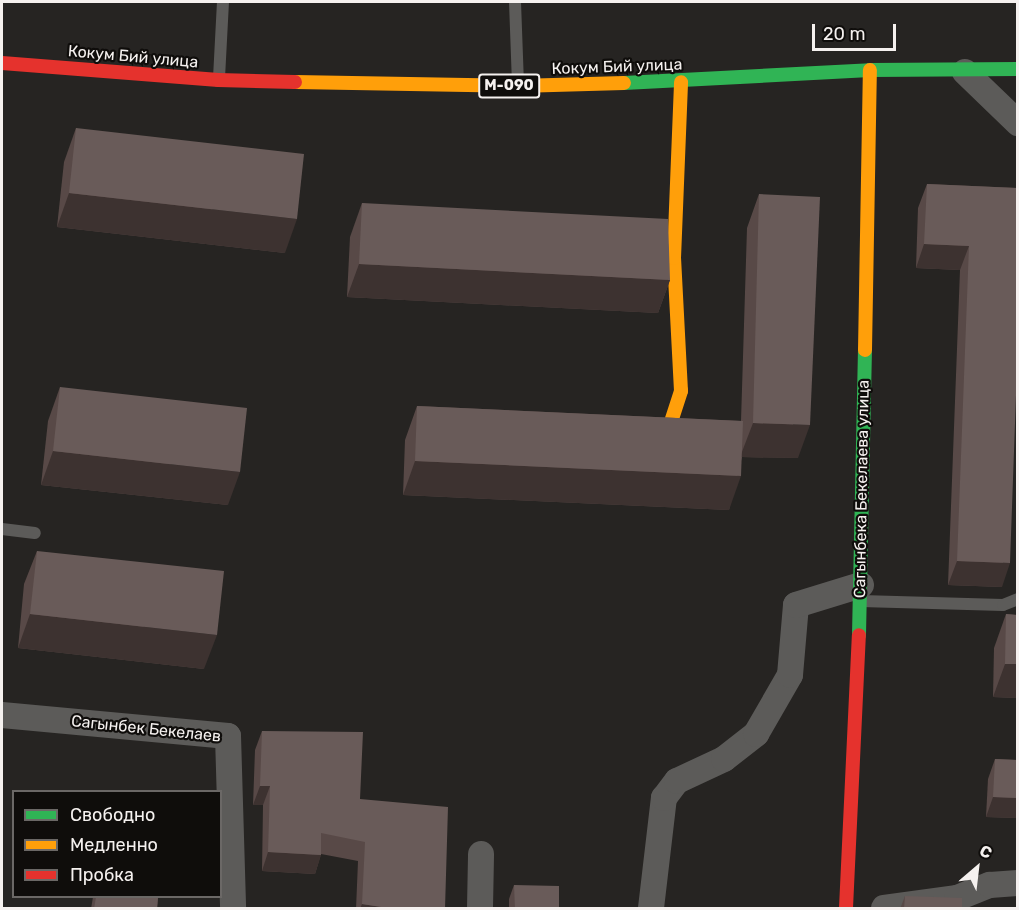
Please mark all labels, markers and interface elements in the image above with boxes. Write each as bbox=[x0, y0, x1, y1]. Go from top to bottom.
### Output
scale bar bbox=[815, 12, 899, 50]
text: 20 m bbox=[823, 23, 865, 45]
street label: Кокум Бий улица bbox=[67, 42, 199, 72]
street label: Кокум Бий улица bbox=[551, 55, 683, 79]
road number: М-090 bbox=[478, 74, 540, 98]
street label: Сагынбека Бекелаева улица bbox=[850, 380, 874, 598]
street label: Сагынбек Бекелаев bbox=[70, 712, 222, 746]
legend bbox=[12, 790, 222, 898]
text: Свободно bbox=[70, 804, 155, 826]
text: Медленно bbox=[70, 834, 158, 856]
north arrow bbox=[947, 838, 1007, 898]
text: С bbox=[976, 841, 995, 863]
text: Пробка bbox=[70, 864, 134, 886]

